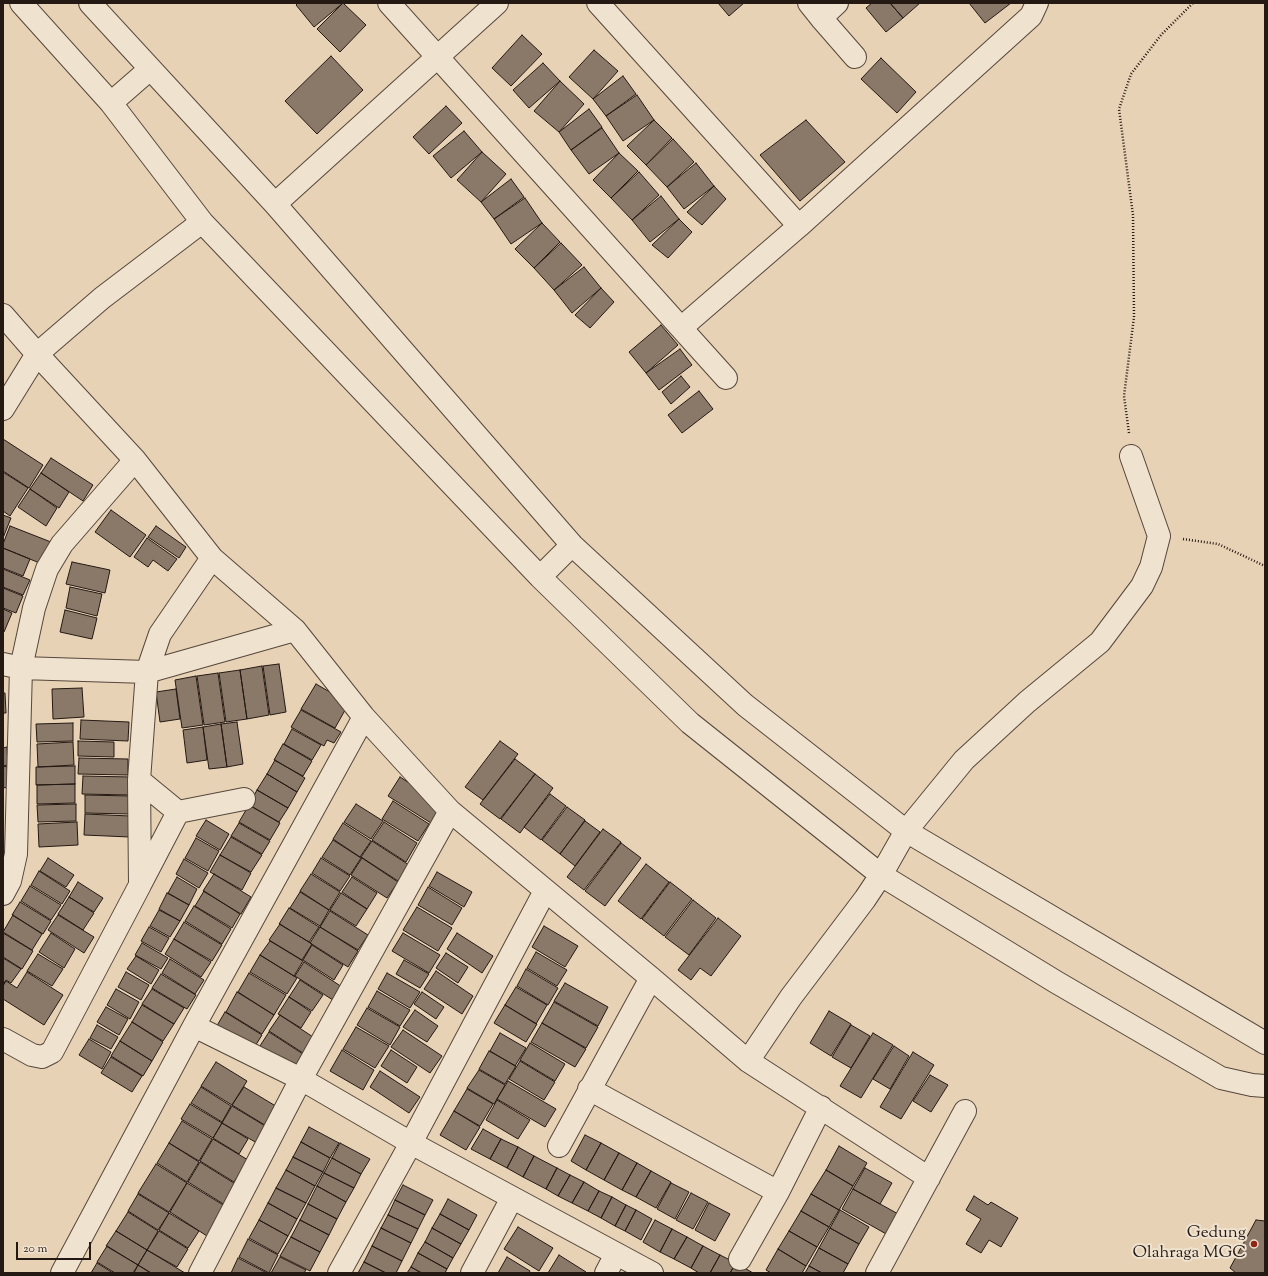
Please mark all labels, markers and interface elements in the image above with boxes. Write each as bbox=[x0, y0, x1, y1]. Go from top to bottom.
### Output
place label: Gedung Olahraga MGC bbox=[1132, 1224, 1246, 1264]
scale bar bbox=[18, 1234, 93, 1260]
marker: Gedung Olahraga MGC bbox=[1249, 1239, 1259, 1249]
text: 20 m bbox=[23, 1240, 47, 1258]

